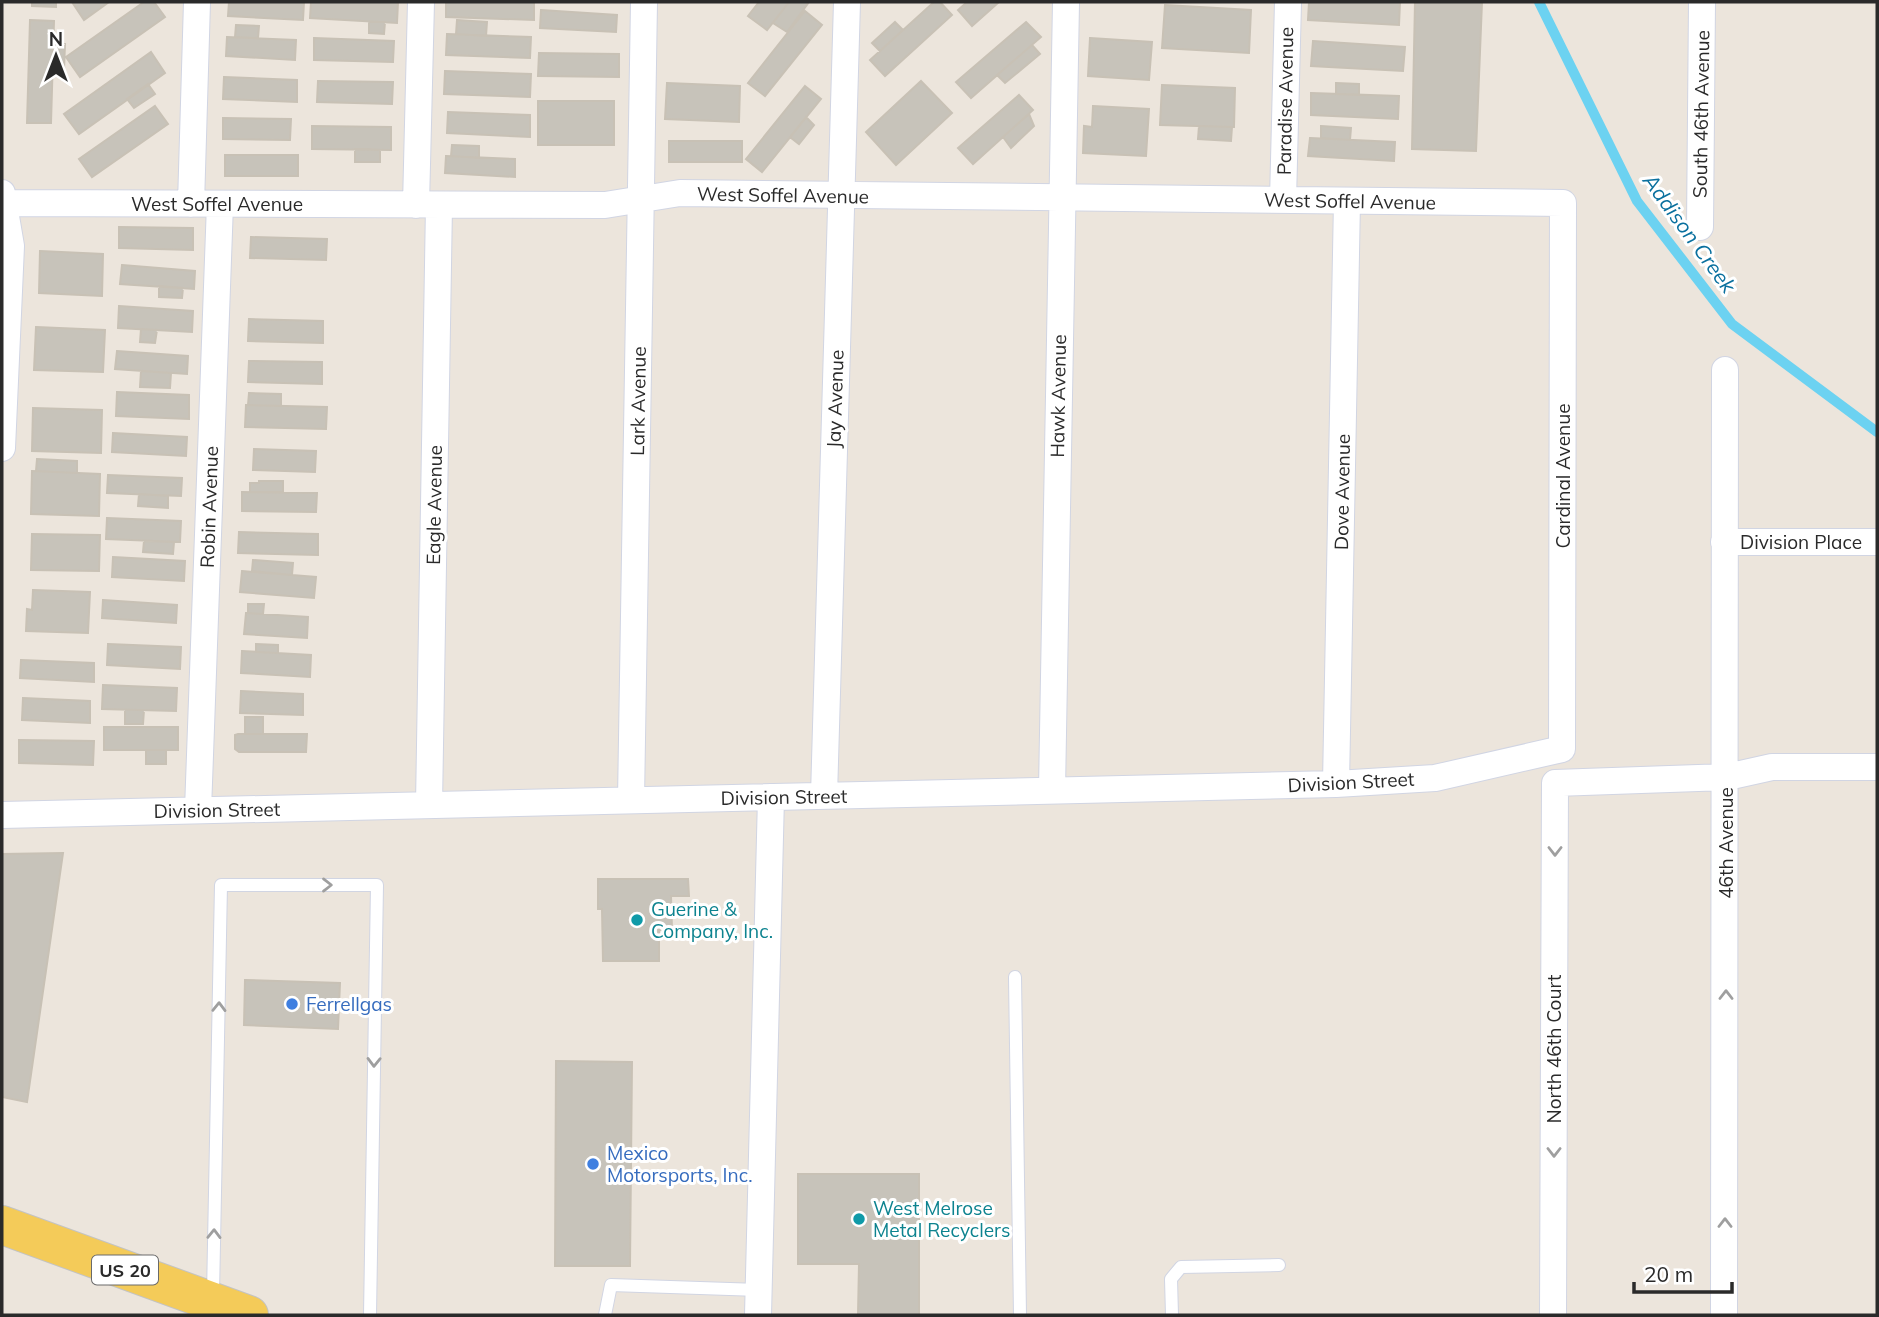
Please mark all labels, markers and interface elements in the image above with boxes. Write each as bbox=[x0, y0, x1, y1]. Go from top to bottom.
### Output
north arrow bbox=[21, 21, 91, 91]
text: N bbox=[49, 27, 63, 51]
street label: Paradise Avenue bbox=[1272, 27, 1298, 175]
street label: South 46th Avenue bbox=[1688, 30, 1714, 198]
water label: Addison Creek bbox=[1637, 167, 1743, 299]
street label: West Soffel Avenue bbox=[697, 181, 869, 209]
street label: West Soffel Avenue bbox=[1264, 187, 1436, 215]
street label: West Soffel Avenue bbox=[131, 192, 303, 216]
street label: Hawk Avenue bbox=[1045, 334, 1071, 458]
street label: Lark Avenue bbox=[625, 346, 651, 456]
street label: Jay Avenue bbox=[821, 349, 849, 449]
street label: Cardinal Avenue bbox=[1551, 404, 1575, 548]
street label: Dove Avenue bbox=[1329, 434, 1355, 550]
street label: Eagle Avenue bbox=[421, 445, 447, 565]
street label: Robin Avenue bbox=[195, 446, 223, 568]
street label: Division Place bbox=[1740, 530, 1862, 554]
street label: Division Street bbox=[1287, 767, 1415, 797]
street label: Division Street bbox=[720, 784, 848, 810]
street label: 46th Avenue bbox=[1714, 787, 1738, 899]
street label: Division Street bbox=[153, 797, 281, 823]
one-way arrow bbox=[1547, 846, 1563, 857]
one-way arrow bbox=[322, 877, 332, 893]
place label: Guerine & Company, Inc. bbox=[651, 897, 773, 943]
marker: Guerine & Company, Inc. bbox=[629, 912, 645, 928]
street label: North 46th Court bbox=[1542, 974, 1566, 1123]
one-way arrow bbox=[1718, 989, 1734, 1000]
place label: Ferrellgas bbox=[306, 992, 392, 1016]
marker: Ferrellgas bbox=[284, 996, 300, 1012]
one-way arrow bbox=[211, 1001, 227, 1012]
one-way arrow bbox=[366, 1057, 382, 1068]
place label: Mexico Motorsports, Inc. bbox=[607, 1141, 753, 1187]
one-way arrow bbox=[1546, 1147, 1562, 1158]
marker: Mexico Motorsports, Inc. bbox=[585, 1156, 601, 1172]
place label: West Melrose Metal Recyclers bbox=[873, 1196, 1010, 1242]
marker: West Melrose Metal Recyclers bbox=[851, 1211, 867, 1227]
one-way arrow bbox=[1717, 1217, 1733, 1227]
one-way arrow bbox=[207, 1229, 222, 1240]
scale bar bbox=[1634, 1250, 1732, 1294]
road number: US 20 bbox=[92, 1255, 158, 1284]
text: 20 m bbox=[1644, 1261, 1693, 1287]

